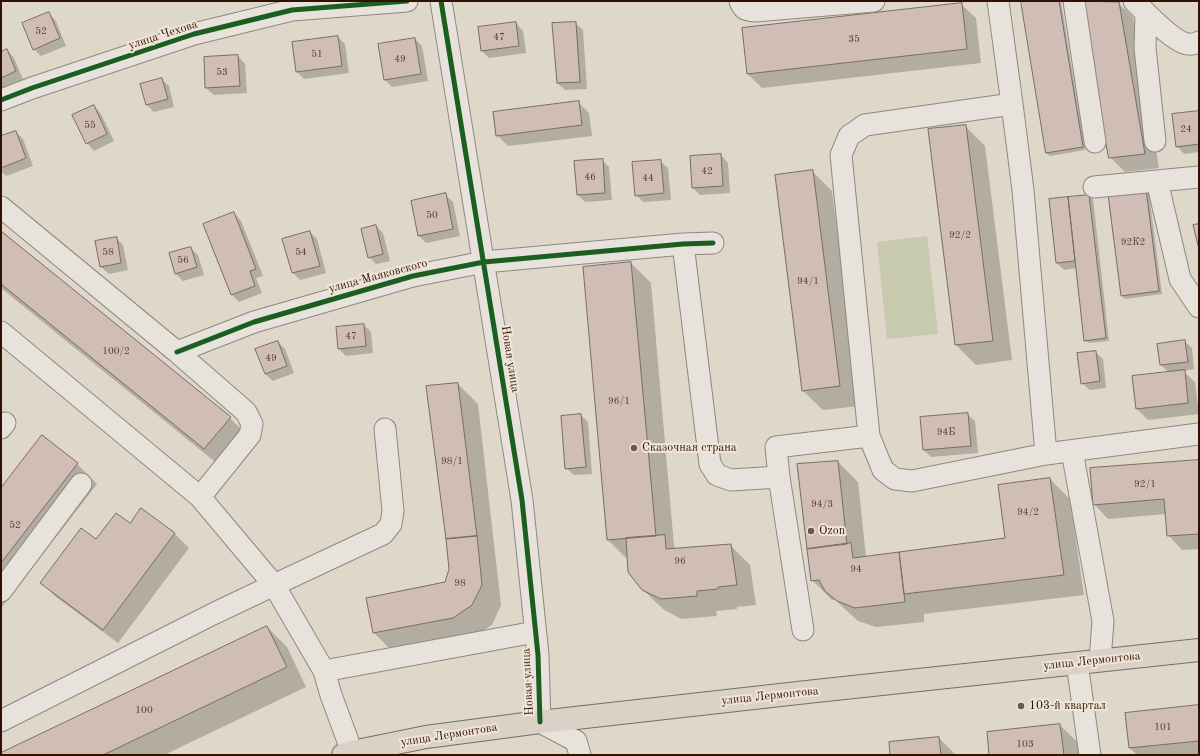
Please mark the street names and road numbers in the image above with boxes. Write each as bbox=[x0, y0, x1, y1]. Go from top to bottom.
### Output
street label: улица Чехова bbox=[127, 17, 199, 53]
street label: улица Маяковского bbox=[327, 256, 429, 296]
street label: Новая улица bbox=[498, 325, 522, 393]
street label: Новая улица bbox=[519, 648, 537, 716]
street label: улица Лермонтова bbox=[1043, 649, 1141, 673]
street label: улица Лермонтова bbox=[721, 684, 819, 708]
street label: улица Лермонтова bbox=[400, 720, 498, 750]

